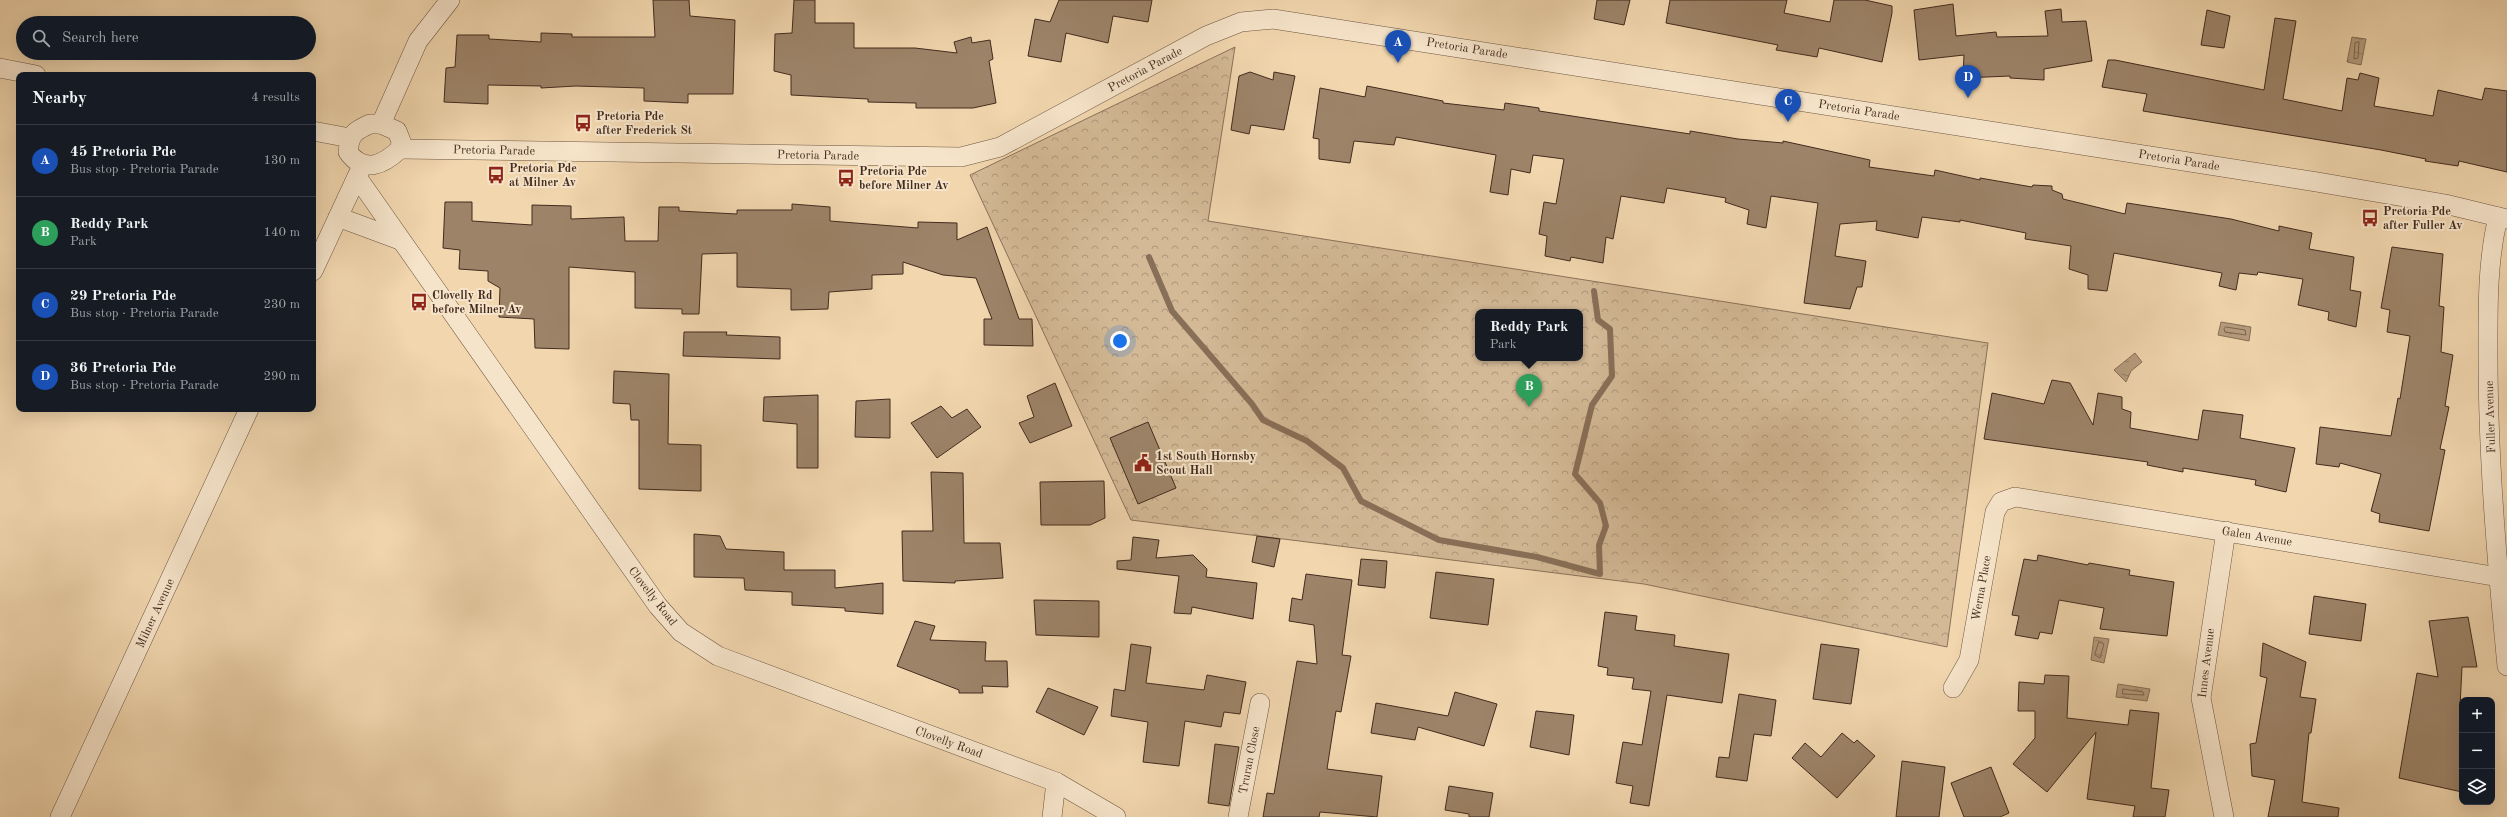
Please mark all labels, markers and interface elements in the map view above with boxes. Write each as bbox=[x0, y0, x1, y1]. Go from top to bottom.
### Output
search box bbox=[16, 16, 316, 60]
icon: search bbox=[30, 27, 52, 49]
pin: A bbox=[1385, 30, 1411, 63]
text: Search here bbox=[62, 31, 139, 46]
street label: Pretoria Parade bbox=[1425, 37, 1509, 61]
street label: Pretoria Parade bbox=[1106, 45, 1185, 95]
pin: D bbox=[1955, 65, 1981, 98]
pin: C bbox=[1775, 89, 1801, 122]
text: Nearby bbox=[32, 90, 87, 107]
text: 4 results bbox=[251, 91, 300, 104]
street label: Pretoria Parade bbox=[1817, 99, 1901, 123]
place label: Pretoria Pde after Frederick St bbox=[596, 111, 693, 137]
bus stop icon: Pretoria Pde after Frederick St bbox=[573, 113, 593, 133]
street label: Pretoria Parade bbox=[453, 144, 536, 158]
text: 45 Pretoria Pde bbox=[70, 145, 176, 160]
street label: Pretoria Parade bbox=[777, 149, 860, 163]
street label: Pretoria Parade bbox=[2137, 149, 2221, 173]
text: A bbox=[40, 154, 50, 167]
text: 130 m bbox=[263, 154, 300, 167]
text: Bus stop · Pretoria Parade bbox=[70, 163, 219, 176]
place label: Pretoria Pde at Milner Av bbox=[509, 163, 577, 189]
bus stop icon: Pretoria Pde at Milner Av bbox=[486, 165, 506, 185]
place label: Pretoria Pde before Milner Av bbox=[859, 166, 949, 192]
bus stop icon: Pretoria Pde before Milner Av bbox=[836, 168, 856, 188]
place label: Pretoria Pde after Fuller Av bbox=[2383, 206, 2463, 232]
bus stop icon: Pretoria Pde after Fuller Av bbox=[2360, 208, 2380, 228]
text: Reddy Park bbox=[70, 217, 149, 232]
text: B bbox=[40, 226, 50, 239]
text: 140 m bbox=[263, 226, 300, 239]
text: Park bbox=[70, 235, 97, 248]
text: 29 Pretoria Pde bbox=[70, 289, 176, 304]
place label: Clovelly Rd before Milner Av bbox=[432, 290, 522, 316]
bus stop icon: Clovelly Rd before Milner Av bbox=[409, 292, 429, 312]
text: C bbox=[41, 298, 49, 311]
text: 230 m bbox=[263, 298, 300, 311]
text: Bus stop · Pretoria Parade bbox=[70, 307, 219, 320]
popup bbox=[1475, 309, 1583, 361]
text: Reddy Park bbox=[1490, 320, 1568, 335]
your location bbox=[1110, 331, 1130, 351]
text: Park bbox=[1490, 338, 1516, 351]
text: 36 Pretoria Pde bbox=[70, 361, 176, 376]
text: D bbox=[40, 370, 50, 383]
text: 290 m bbox=[263, 370, 300, 383]
pin: B bbox=[1516, 374, 1542, 407]
text: Bus stop · Pretoria Parade bbox=[70, 379, 219, 392]
street label: Fuller Avenue bbox=[2484, 380, 2498, 454]
place label: 1st South Hornsby Scout Hall bbox=[1156, 451, 1256, 477]
public building icon: 1st South Hornsby Scout Hall bbox=[1133, 453, 1153, 473]
street label: Galen Avenue bbox=[2221, 525, 2293, 549]
street label: Werna Place bbox=[1970, 554, 1994, 622]
street label: Clovelly Road bbox=[626, 565, 679, 628]
street label: Milner Avenue bbox=[135, 577, 177, 650]
street label: Innes Avenue bbox=[2197, 627, 2217, 699]
map controls bbox=[2459, 697, 2495, 805]
button: + bbox=[2459, 697, 2495, 733]
street label: Clovelly Road bbox=[913, 725, 984, 761]
street label: Truran Close bbox=[1238, 725, 1263, 795]
button: − bbox=[2459, 733, 2495, 769]
button: layers bbox=[2459, 769, 2495, 805]

